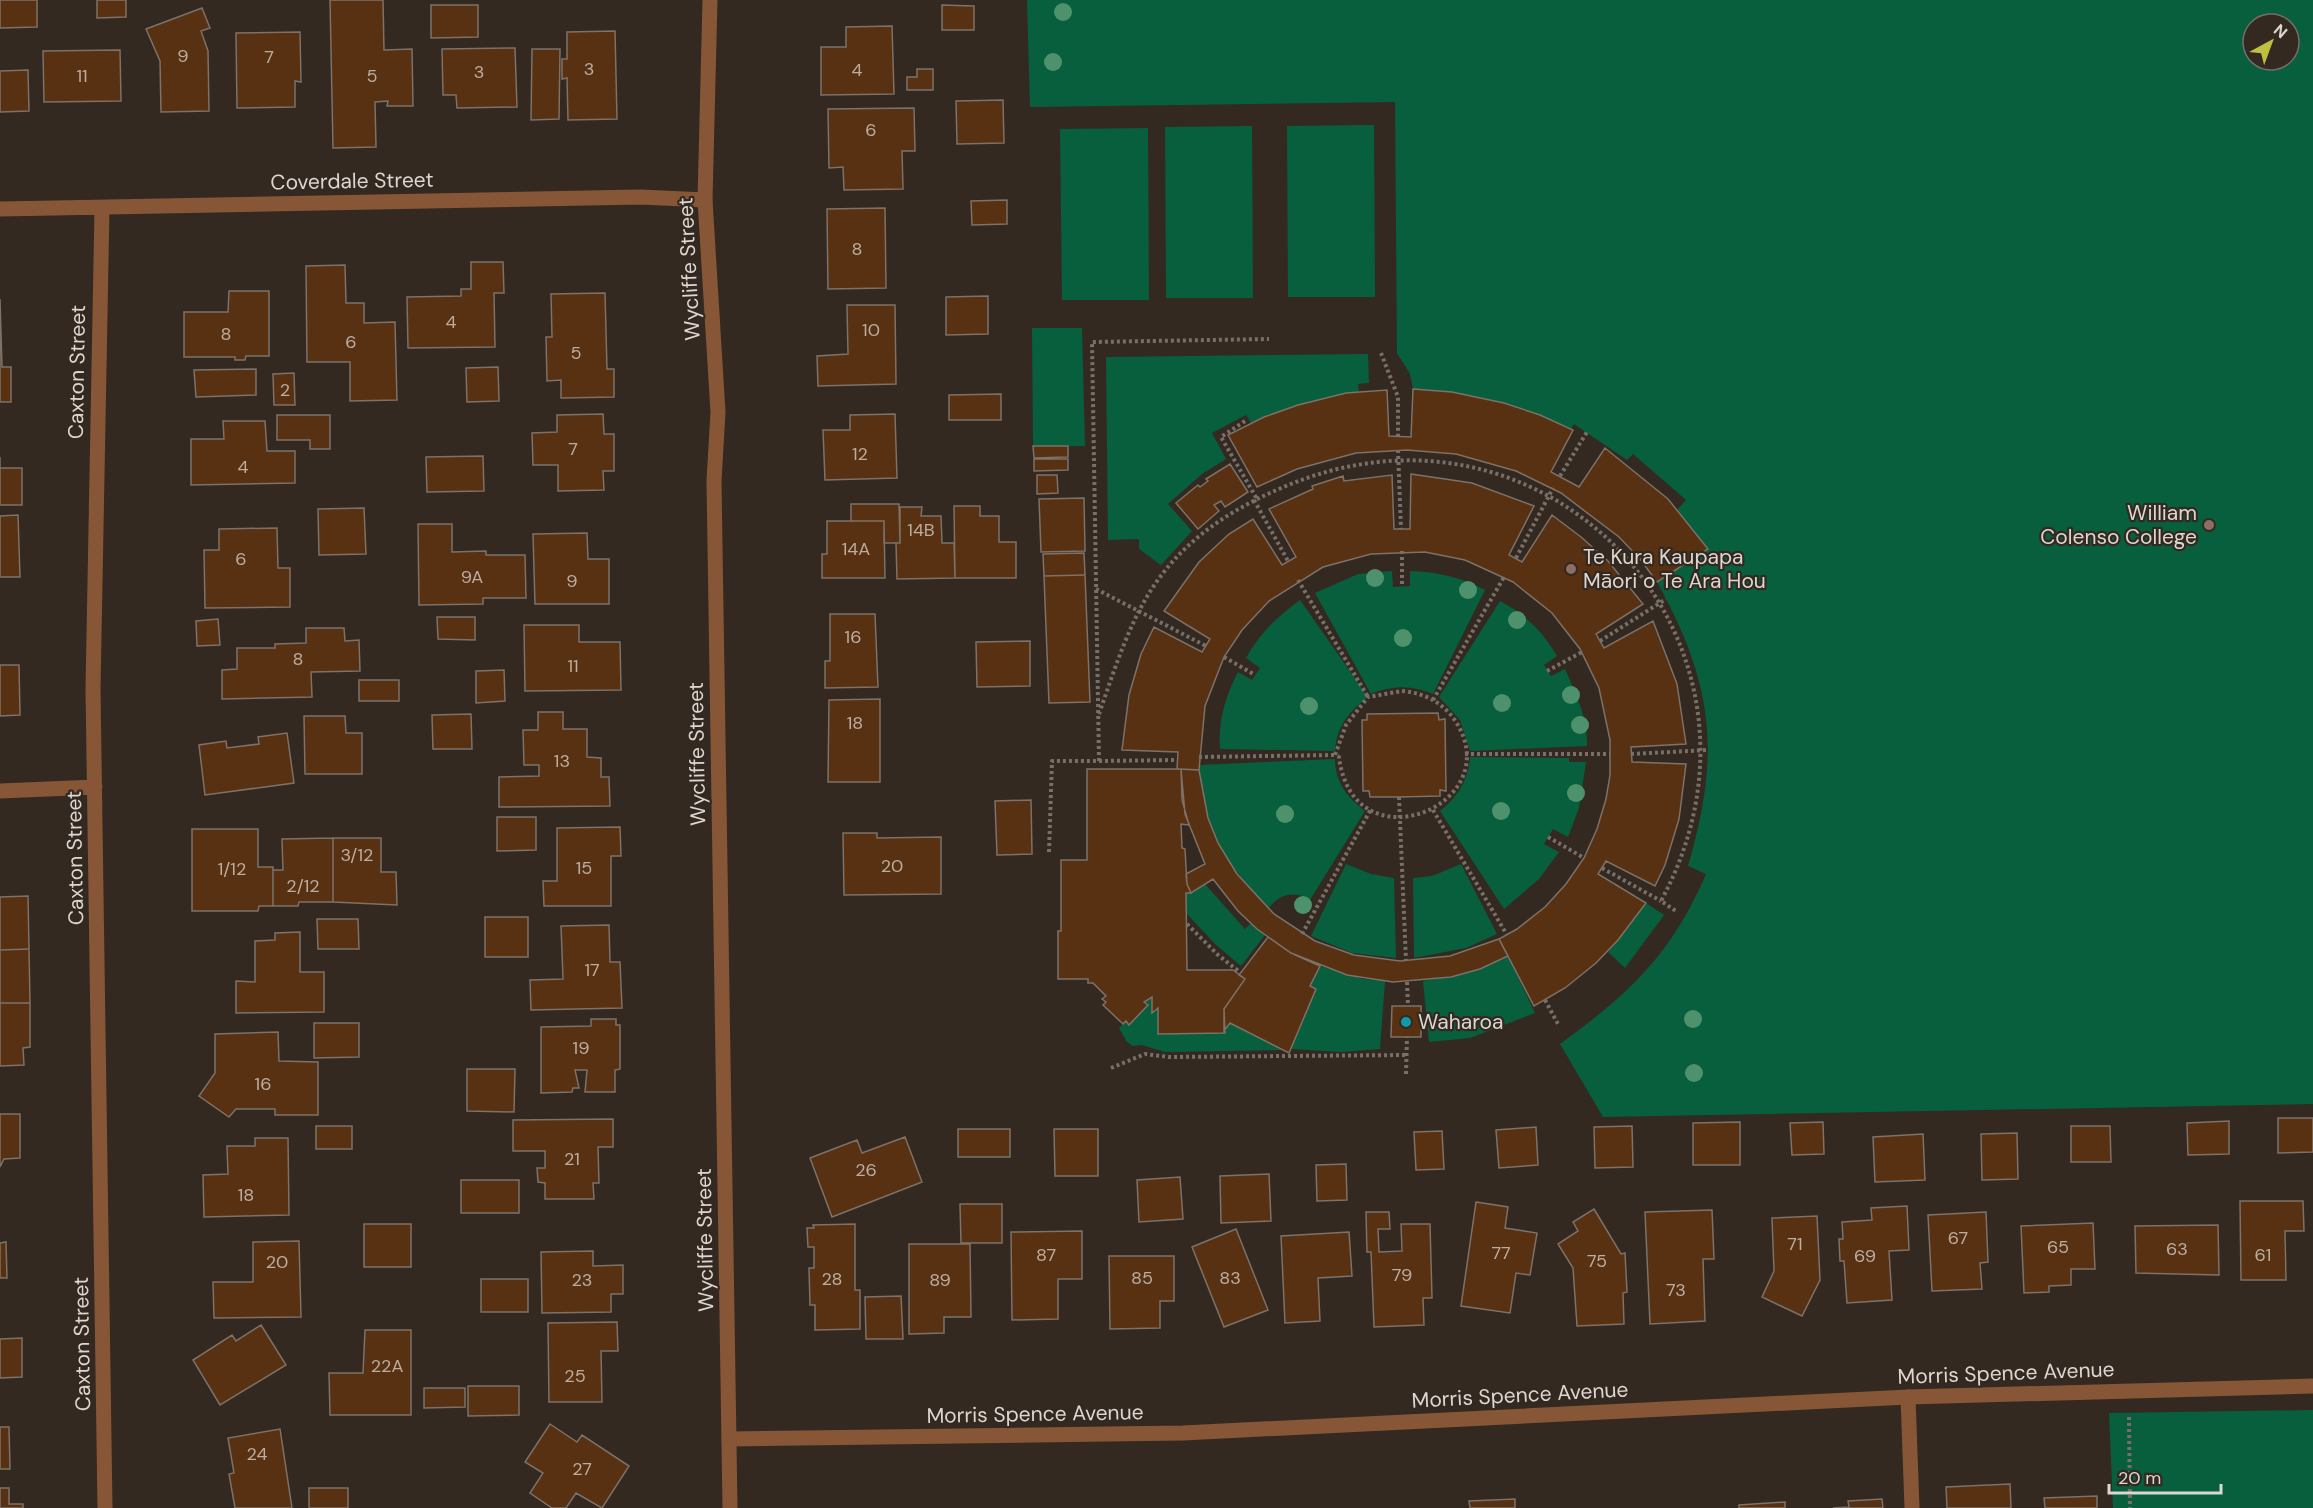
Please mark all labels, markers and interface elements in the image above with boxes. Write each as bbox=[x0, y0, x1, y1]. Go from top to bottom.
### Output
north arrow bbox=[2241, 12, 2301, 72]
text: N bbox=[2269, 19, 2292, 43]
house number: 9 bbox=[177, 44, 189, 68]
house number: 7 bbox=[264, 45, 274, 69]
house number: 3 bbox=[584, 57, 594, 81]
house number: 4 bbox=[852, 58, 863, 82]
house number: 3 bbox=[474, 60, 484, 84]
house number: 11 bbox=[76, 64, 88, 88]
house number: 5 bbox=[367, 64, 377, 88]
house number: 6 bbox=[865, 118, 877, 142]
street label: Coverdale Street bbox=[270, 166, 434, 196]
street label: Wycliffe Street bbox=[671, 197, 707, 341]
house number: 8 bbox=[852, 237, 862, 261]
street label: Caxton Street bbox=[62, 305, 92, 439]
house number: 4 bbox=[446, 310, 457, 334]
house number: 10 bbox=[862, 318, 880, 342]
house number: 8 bbox=[221, 322, 231, 346]
house number: 6 bbox=[345, 330, 357, 354]
house number: 5 bbox=[571, 341, 581, 365]
house number: 2 bbox=[280, 378, 290, 402]
house number: 7 bbox=[568, 437, 578, 461]
house number: 12 bbox=[852, 442, 868, 466]
house number: 4 bbox=[238, 455, 249, 479]
place label: William Colenso College bbox=[2040, 499, 2197, 551]
house number: 14B bbox=[907, 518, 935, 542]
marker: William Colenso College bbox=[2202, 518, 2216, 532]
house number: 14A bbox=[842, 537, 870, 561]
place label: Te Kura Kaupapa Māori o Te Ara Hou bbox=[1583, 543, 1766, 595]
house number: 6 bbox=[235, 547, 247, 571]
marker: Te Kura Kaupapa Māori o Te Ara Hou bbox=[1564, 562, 1578, 576]
house number: 9A bbox=[461, 565, 483, 589]
house number: 9 bbox=[566, 569, 578, 593]
house number: 16 bbox=[845, 625, 861, 649]
house number: 8 bbox=[293, 647, 303, 671]
house number: 11 bbox=[567, 654, 579, 678]
street label: Wycliffe Street bbox=[682, 682, 712, 826]
house number: 18 bbox=[847, 711, 863, 735]
house number: 13 bbox=[554, 749, 570, 773]
street label: Caxton Street bbox=[60, 791, 90, 925]
house number: 3/12 bbox=[341, 843, 373, 867]
house number: 20 bbox=[881, 854, 903, 878]
house number: 15 bbox=[576, 856, 592, 880]
house number: 1/12 bbox=[218, 857, 246, 881]
house number: 2/12 bbox=[286, 874, 320, 898]
house number: 17 bbox=[584, 958, 600, 982]
place label: Waharoa bbox=[1418, 1008, 1503, 1036]
marker: Waharoa bbox=[1399, 1015, 1413, 1029]
house number: 19 bbox=[573, 1036, 589, 1060]
house number: 16 bbox=[255, 1072, 271, 1096]
house number: 21 bbox=[564, 1147, 580, 1171]
house number: 26 bbox=[855, 1158, 877, 1182]
street label: Wycliffe Street bbox=[690, 1168, 720, 1312]
house number: 18 bbox=[238, 1183, 254, 1207]
house number: 67 bbox=[1948, 1226, 1968, 1250]
house number: 71 bbox=[1787, 1232, 1803, 1256]
house number: 65 bbox=[2047, 1235, 2069, 1259]
house number: 63 bbox=[2166, 1237, 2188, 1261]
house number: 77 bbox=[1491, 1241, 1511, 1265]
house number: 87 bbox=[1036, 1243, 1056, 1267]
house number: 61 bbox=[2255, 1243, 2271, 1267]
house number: 69 bbox=[1854, 1244, 1876, 1268]
house number: 75 bbox=[1587, 1249, 1607, 1273]
house number: 20 bbox=[266, 1250, 288, 1274]
house number: 79 bbox=[1392, 1263, 1412, 1287]
house number: 85 bbox=[1131, 1266, 1153, 1290]
house number: 83 bbox=[1219, 1266, 1241, 1290]
house number: 28 bbox=[821, 1267, 843, 1291]
house number: 23 bbox=[571, 1268, 593, 1292]
house number: 89 bbox=[929, 1268, 951, 1292]
street label: Caxton Street bbox=[67, 1277, 97, 1411]
house number: 73 bbox=[1666, 1278, 1686, 1302]
house number: 22A bbox=[371, 1354, 403, 1378]
street label: Morris Spence Avenue bbox=[1897, 1355, 2115, 1391]
house number: 25 bbox=[564, 1364, 586, 1388]
street label: Morris Spence Avenue bbox=[1411, 1375, 1629, 1415]
street label: Morris Spence Avenue bbox=[926, 1398, 1144, 1430]
house number: 24 bbox=[247, 1442, 268, 1466]
house number: 27 bbox=[572, 1457, 592, 1481]
scale bar bbox=[2109, 1457, 2222, 1495]
text: 20 m bbox=[2118, 1466, 2161, 1490]

